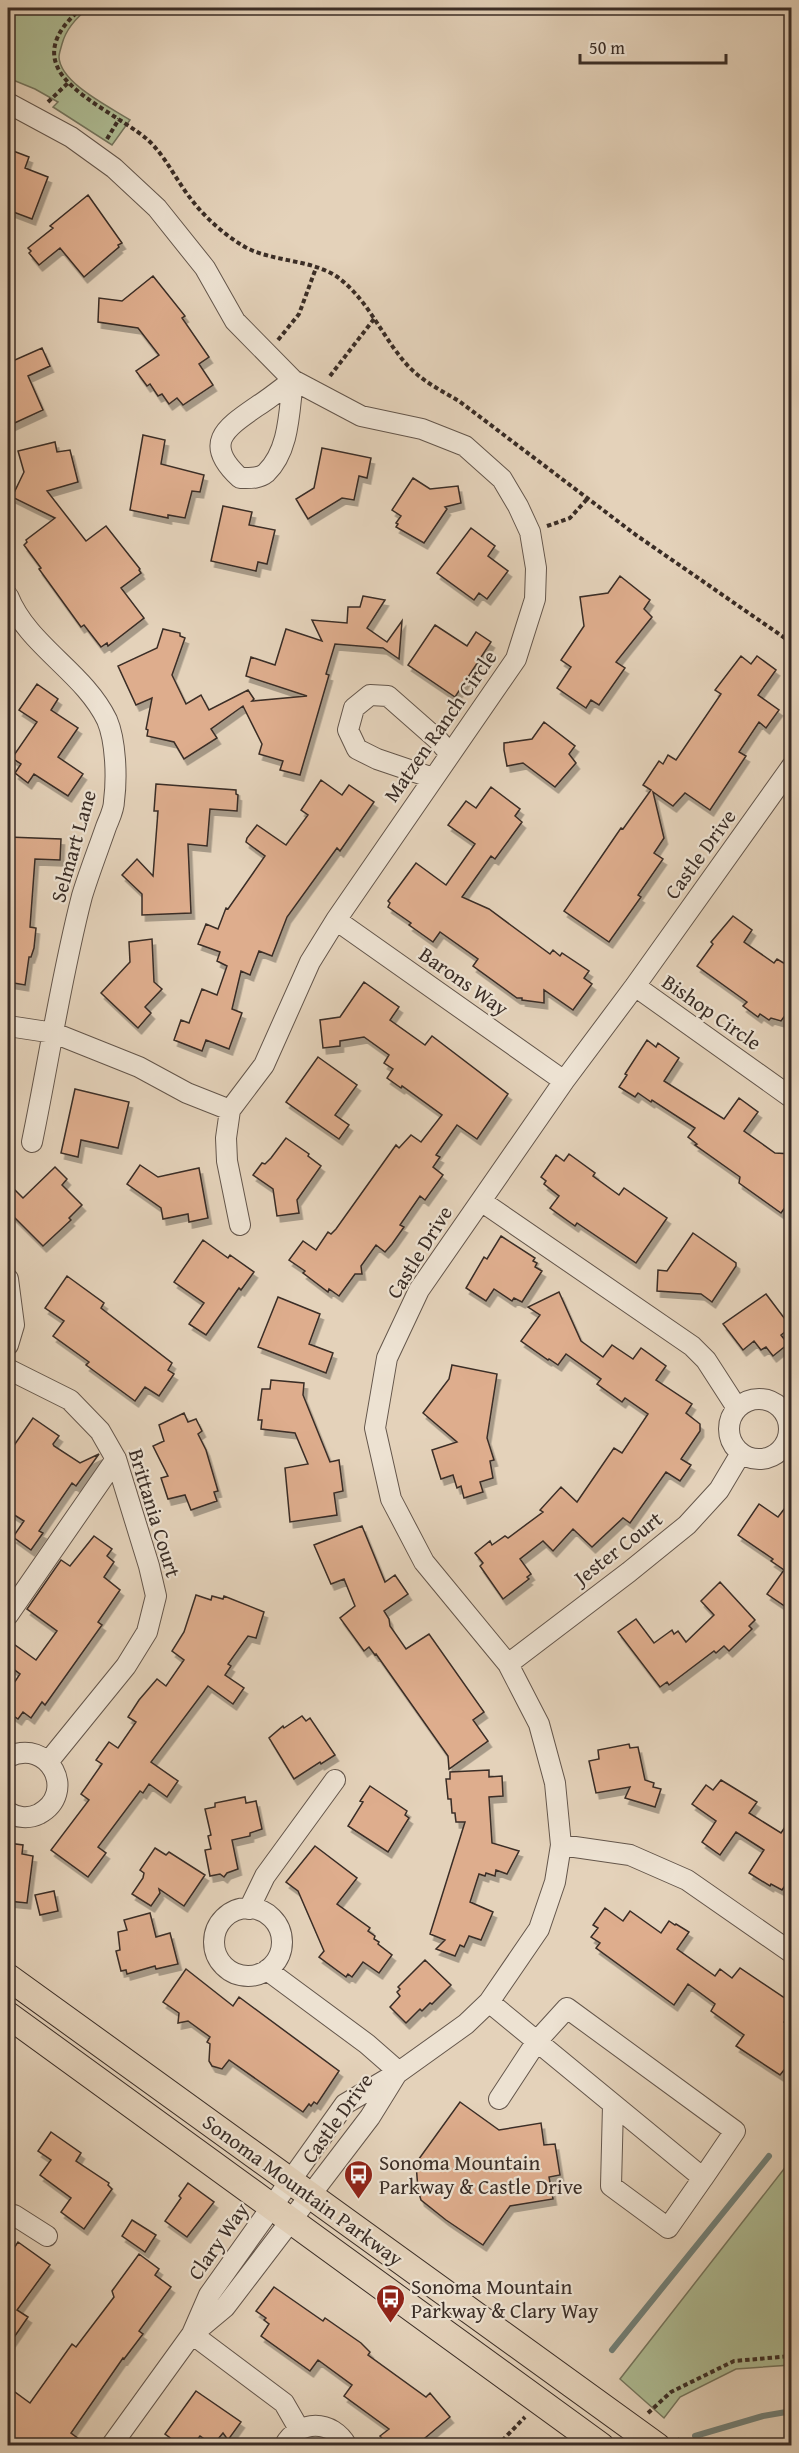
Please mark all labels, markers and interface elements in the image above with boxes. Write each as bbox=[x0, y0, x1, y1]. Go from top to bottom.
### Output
scale bar bbox=[580, 27, 726, 65]
text: 50 m bbox=[589, 34, 625, 61]
street label: Matzen Ranch Circle bbox=[376, 643, 504, 808]
street label: Selmart Lane bbox=[42, 786, 104, 906]
street label: Castle Drive bbox=[657, 802, 743, 905]
street label: Barons Way bbox=[413, 939, 516, 1024]
street label: Bishop Circle bbox=[656, 966, 768, 1058]
street label: Castle Drive bbox=[378, 1199, 460, 1305]
street label: Brittania Court bbox=[121, 1445, 189, 1582]
street label: Jester Court bbox=[565, 1503, 669, 1594]
street label: Castle Drive bbox=[294, 2066, 380, 2169]
street label: Sonoma Mountain Parkway bbox=[196, 2107, 410, 2274]
place label: Sonoma Mountain Parkway & Castle Drive bbox=[379, 2147, 583, 2202]
bus stop icon: Sonoma Mountain Parkway & Castle Drive bbox=[342, 2158, 374, 2200]
street label: Clary Way bbox=[180, 2195, 256, 2286]
place label: Sonoma Mountain Parkway & Clary Way bbox=[411, 2271, 599, 2326]
bus stop icon: Sonoma Mountain Parkway & Clary Way bbox=[374, 2282, 406, 2324]

